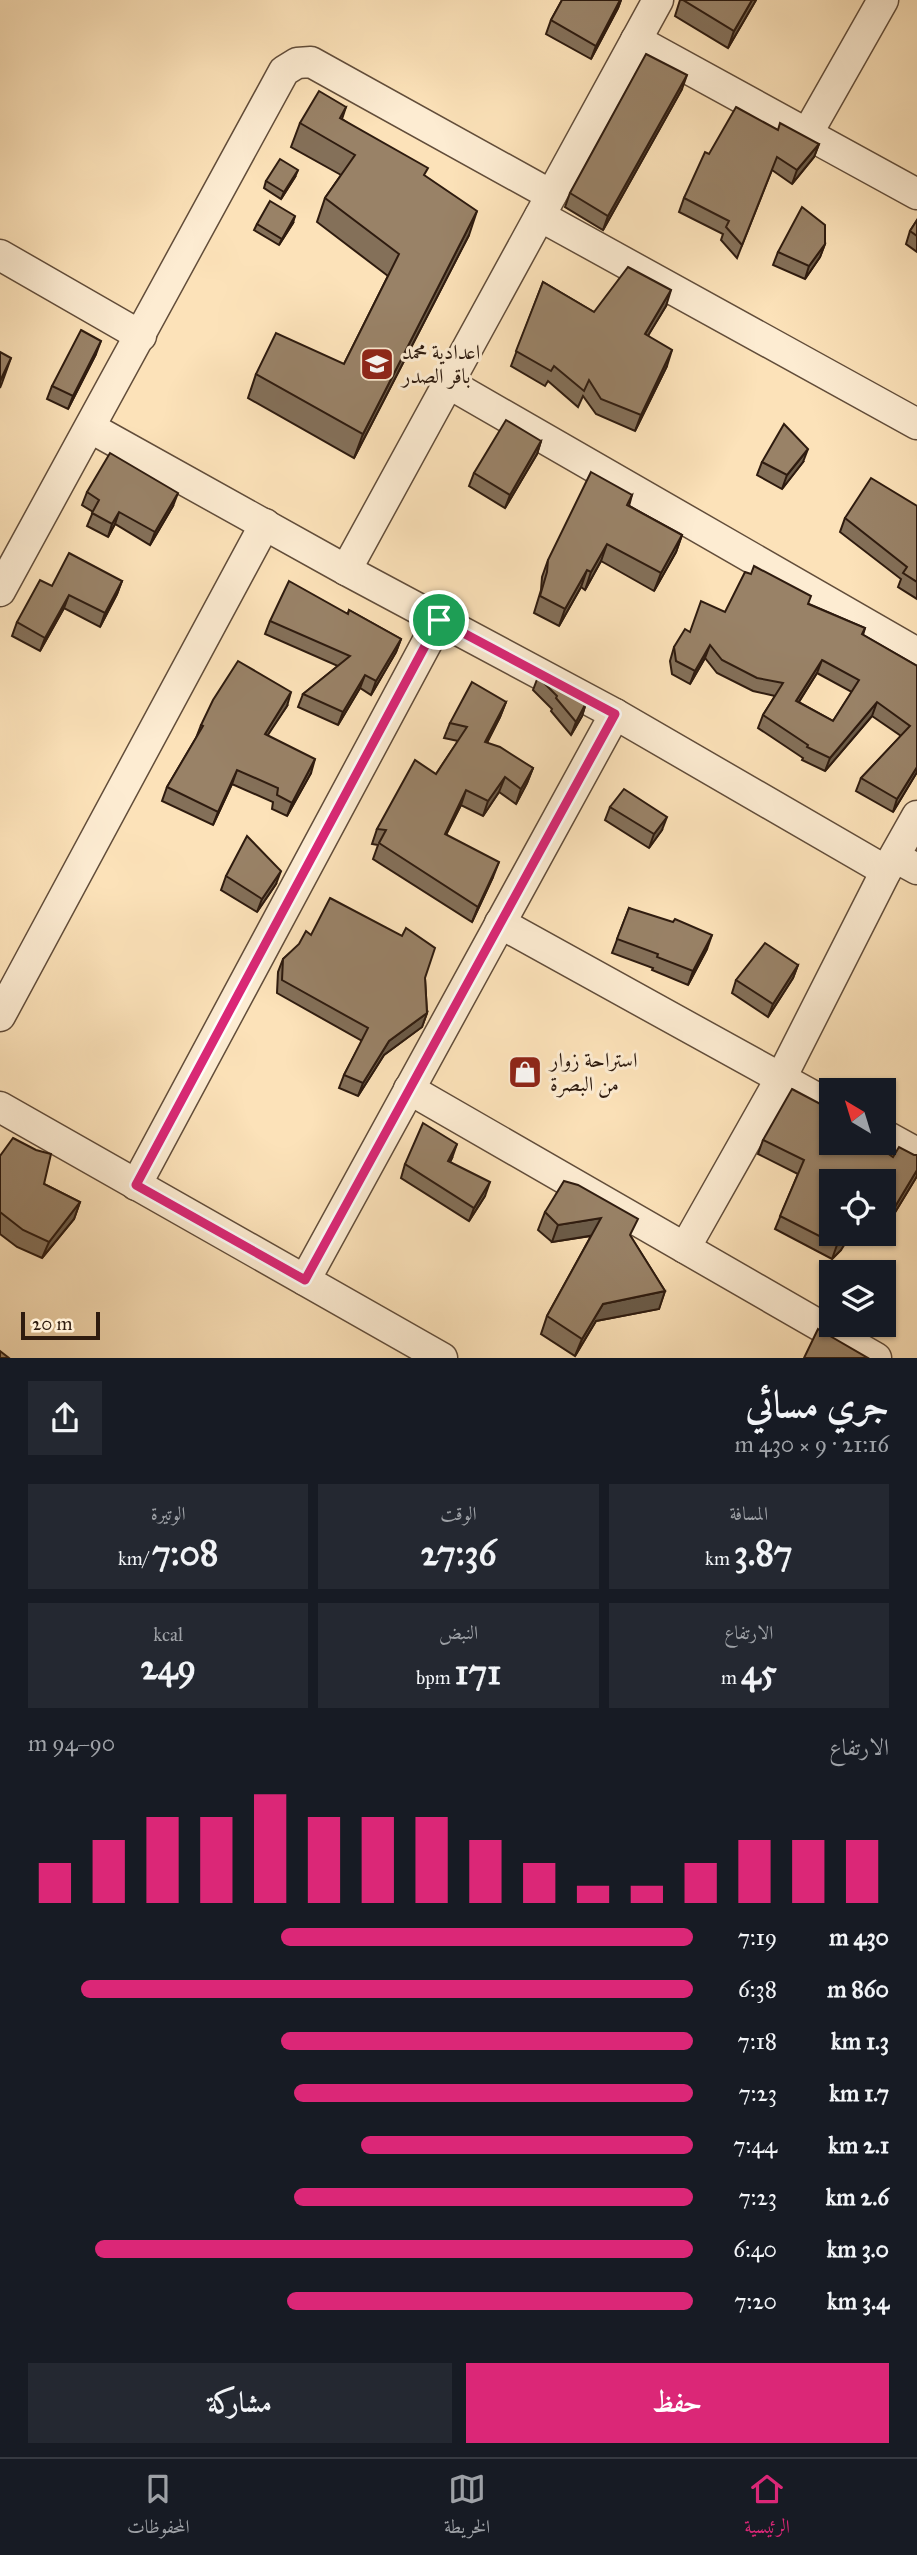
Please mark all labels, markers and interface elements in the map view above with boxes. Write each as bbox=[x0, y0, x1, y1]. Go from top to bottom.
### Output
place label: اعدادية محمد باقر الصدر bbox=[400, 339, 480, 389]
school or university icon: اعدادية محمد باقر الصدر bbox=[358, 345, 396, 383]
pin bbox=[409, 590, 469, 650]
icon: arrive bbox=[420, 601, 458, 639]
place label: استراحة زوار من البصرة bbox=[548, 1047, 638, 1098]
shop icon: استراحة زوار من البصرة bbox=[506, 1053, 544, 1091]
north arrow bbox=[819, 1078, 896, 1155]
map controls bbox=[819, 1078, 896, 1337]
button: locate bbox=[819, 1169, 896, 1246]
button: layers bbox=[819, 1260, 896, 1337]
scale bar bbox=[21, 1309, 100, 1341]
text: 20 m bbox=[32, 1312, 73, 1335]
button: share bbox=[28, 1381, 102, 1455]
text: جري مسائي bbox=[745, 1381, 889, 1427]
text: 21:16 · 9 × 430 m bbox=[735, 1430, 889, 1458]
text: الوتيرة bbox=[151, 1502, 186, 1525]
text: الوقت bbox=[440, 1502, 477, 1525]
text: المسافة bbox=[729, 1502, 768, 1525]
text: 7:08 bbox=[152, 1532, 218, 1575]
text: 27:36 bbox=[421, 1532, 496, 1575]
text: 3.87 bbox=[734, 1532, 793, 1575]
text: /km bbox=[118, 1547, 152, 1570]
text: km bbox=[705, 1547, 734, 1570]
text: النبض bbox=[439, 1621, 478, 1644]
text: الارتفاع bbox=[724, 1621, 773, 1644]
text: kcal bbox=[153, 1623, 183, 1646]
text: 249 bbox=[140, 1646, 196, 1689]
text: 171 bbox=[455, 1651, 501, 1694]
text: 45 bbox=[741, 1651, 777, 1694]
text: bpm bbox=[416, 1666, 455, 1689]
text: m bbox=[721, 1666, 741, 1689]
text: 90–94 m bbox=[28, 1729, 115, 1757]
text: الارتفاع bbox=[829, 1733, 889, 1761]
text: 7:19 bbox=[738, 1923, 777, 1951]
text: 430 m bbox=[829, 1923, 889, 1951]
text: 6:38 bbox=[738, 1975, 777, 2003]
text: 860 m bbox=[827, 1975, 889, 2003]
text: 7:18 bbox=[738, 2027, 777, 2055]
text: 1.3 km bbox=[831, 2027, 889, 2055]
text: 7:23 bbox=[738, 2079, 777, 2107]
text: 1.7 km bbox=[829, 2079, 889, 2107]
text: 7:44 bbox=[733, 2131, 777, 2159]
text: 2.1 km bbox=[828, 2131, 889, 2159]
text: 7:23 bbox=[738, 2183, 777, 2211]
text: 2.6 km bbox=[826, 2183, 889, 2211]
text: 6:40 bbox=[733, 2235, 777, 2263]
text: 3.0 km bbox=[827, 2235, 889, 2263]
text: 7:20 bbox=[734, 2287, 777, 2315]
text: 3.4 km bbox=[827, 2287, 889, 2315]
button: مشاركة bbox=[28, 2363, 452, 2443]
button: حفظ bbox=[466, 2363, 889, 2443]
tab: المحفوظات bbox=[127, 2470, 190, 2545]
tab: الخريطة bbox=[444, 2470, 490, 2545]
tab: الرئيسية bbox=[744, 2470, 790, 2545]

